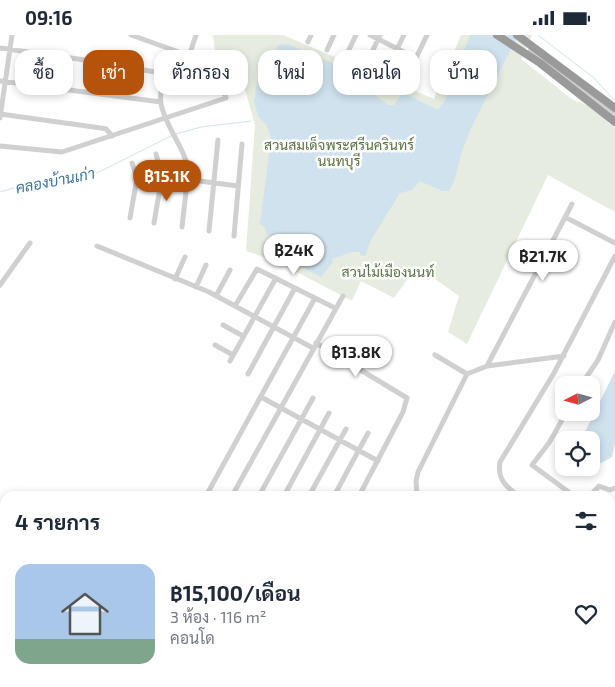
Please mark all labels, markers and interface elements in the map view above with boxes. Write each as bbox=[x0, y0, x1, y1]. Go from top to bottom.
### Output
text: 09:16 bbox=[25, 6, 73, 29]
chip: ซื้อ bbox=[15, 50, 73, 95]
chip: เช่า bbox=[83, 50, 144, 95]
chip: ตัวกรอง bbox=[154, 50, 248, 95]
chip: ใหม่ bbox=[258, 50, 323, 95]
chip: คอนโด bbox=[333, 50, 420, 95]
chip: บ้าน bbox=[430, 50, 497, 95]
park label: สวนสมเด็จพระศรีนครินทร์ นนทบุรี bbox=[264, 136, 414, 171]
pin: ฿15.1K bbox=[126, 159, 208, 202]
water label: คลองบ้านเก่า bbox=[14, 163, 96, 197]
text: ฿15.1K bbox=[144, 166, 190, 185]
pin: ฿24K bbox=[264, 233, 324, 276]
pin: ฿21.7K bbox=[502, 239, 584, 282]
text: ฿24K bbox=[274, 240, 314, 259]
text: ฿21.7K bbox=[519, 246, 567, 265]
park label: สวนไม้เมืองนนท์ bbox=[342, 263, 434, 280]
pin: ฿13.8K bbox=[315, 335, 397, 378]
text: ฿13.8K bbox=[331, 342, 381, 361]
north arrow bbox=[555, 376, 600, 421]
map controls bbox=[555, 376, 600, 476]
button: locate bbox=[555, 431, 600, 476]
icon: filters bbox=[572, 507, 600, 535]
text: 4 รายการ bbox=[15, 509, 100, 534]
text: ฿15,100/เดือน bbox=[170, 580, 301, 605]
icon: home bbox=[55, 584, 115, 644]
icon: heart bbox=[572, 600, 600, 628]
text: 3 ห้อง · 116 m² bbox=[170, 607, 266, 626]
text: คอนโด bbox=[170, 628, 215, 647]

